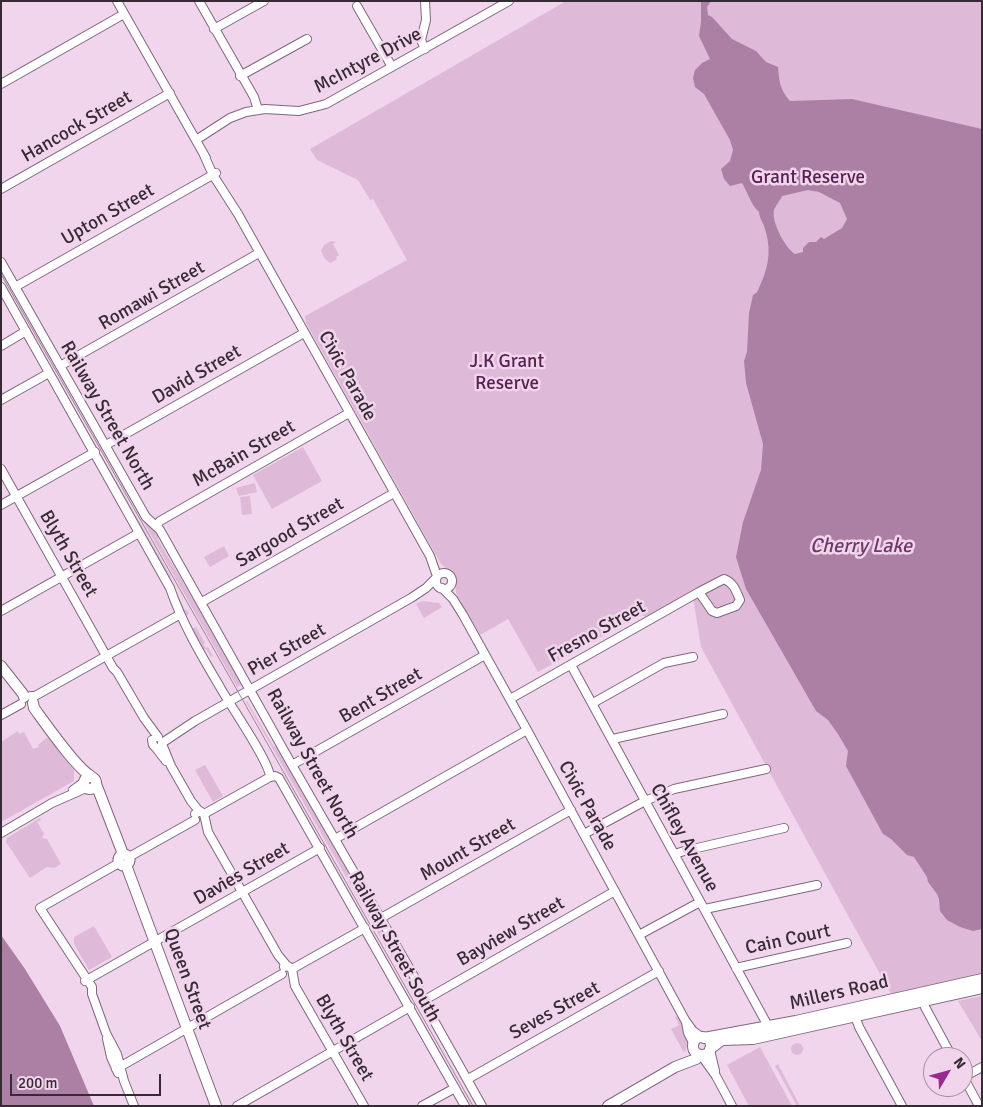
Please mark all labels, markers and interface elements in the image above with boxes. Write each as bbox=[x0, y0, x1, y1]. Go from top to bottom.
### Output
street label: McIntyre Drive bbox=[310, 23, 426, 99]
street label: Hancock Street bbox=[18, 86, 136, 168]
park label: Grant Reserve bbox=[751, 167, 865, 189]
street label: Upton Street bbox=[58, 179, 158, 251]
street label: Romawi Street bbox=[95, 257, 209, 335]
street label: Civic Parade bbox=[313, 327, 381, 425]
street label: Railway Street North bbox=[55, 337, 159, 495]
street label: David Street bbox=[149, 340, 245, 410]
park label: J.K Grant Reserve bbox=[470, 351, 544, 395]
street label: McBain Street bbox=[189, 415, 299, 493]
street label: Sargood Street bbox=[232, 493, 348, 573]
street label: Blyth Street bbox=[34, 506, 102, 602]
water label: Cherry Lake bbox=[810, 535, 912, 559]
street label: Fresno Street bbox=[544, 596, 650, 668]
street label: Pier Street bbox=[244, 619, 330, 681]
street label: Bent Street bbox=[336, 663, 426, 729]
street label: Railway Street North bbox=[261, 685, 363, 843]
street label: Civic Parade bbox=[553, 757, 621, 855]
street label: Chifley Avenue bbox=[645, 780, 723, 896]
street label: Mount Street bbox=[416, 814, 520, 886]
street label: Davies Street bbox=[190, 837, 294, 911]
street label: Railway Street South bbox=[343, 868, 445, 1026]
street label: Bayview Street bbox=[453, 892, 569, 972]
street label: Cain Court bbox=[743, 920, 833, 960]
street label: Queen Street bbox=[158, 925, 216, 1033]
street label: Millers Road bbox=[787, 971, 891, 1015]
street label: Seves Street bbox=[506, 977, 604, 1045]
street label: Blyth Street bbox=[310, 990, 378, 1086]
north arrow bbox=[923, 1047, 973, 1097]
text: N bbox=[950, 1054, 969, 1072]
scale bar bbox=[12, 1064, 164, 1096]
text: 200 m bbox=[18, 1074, 58, 1092]

